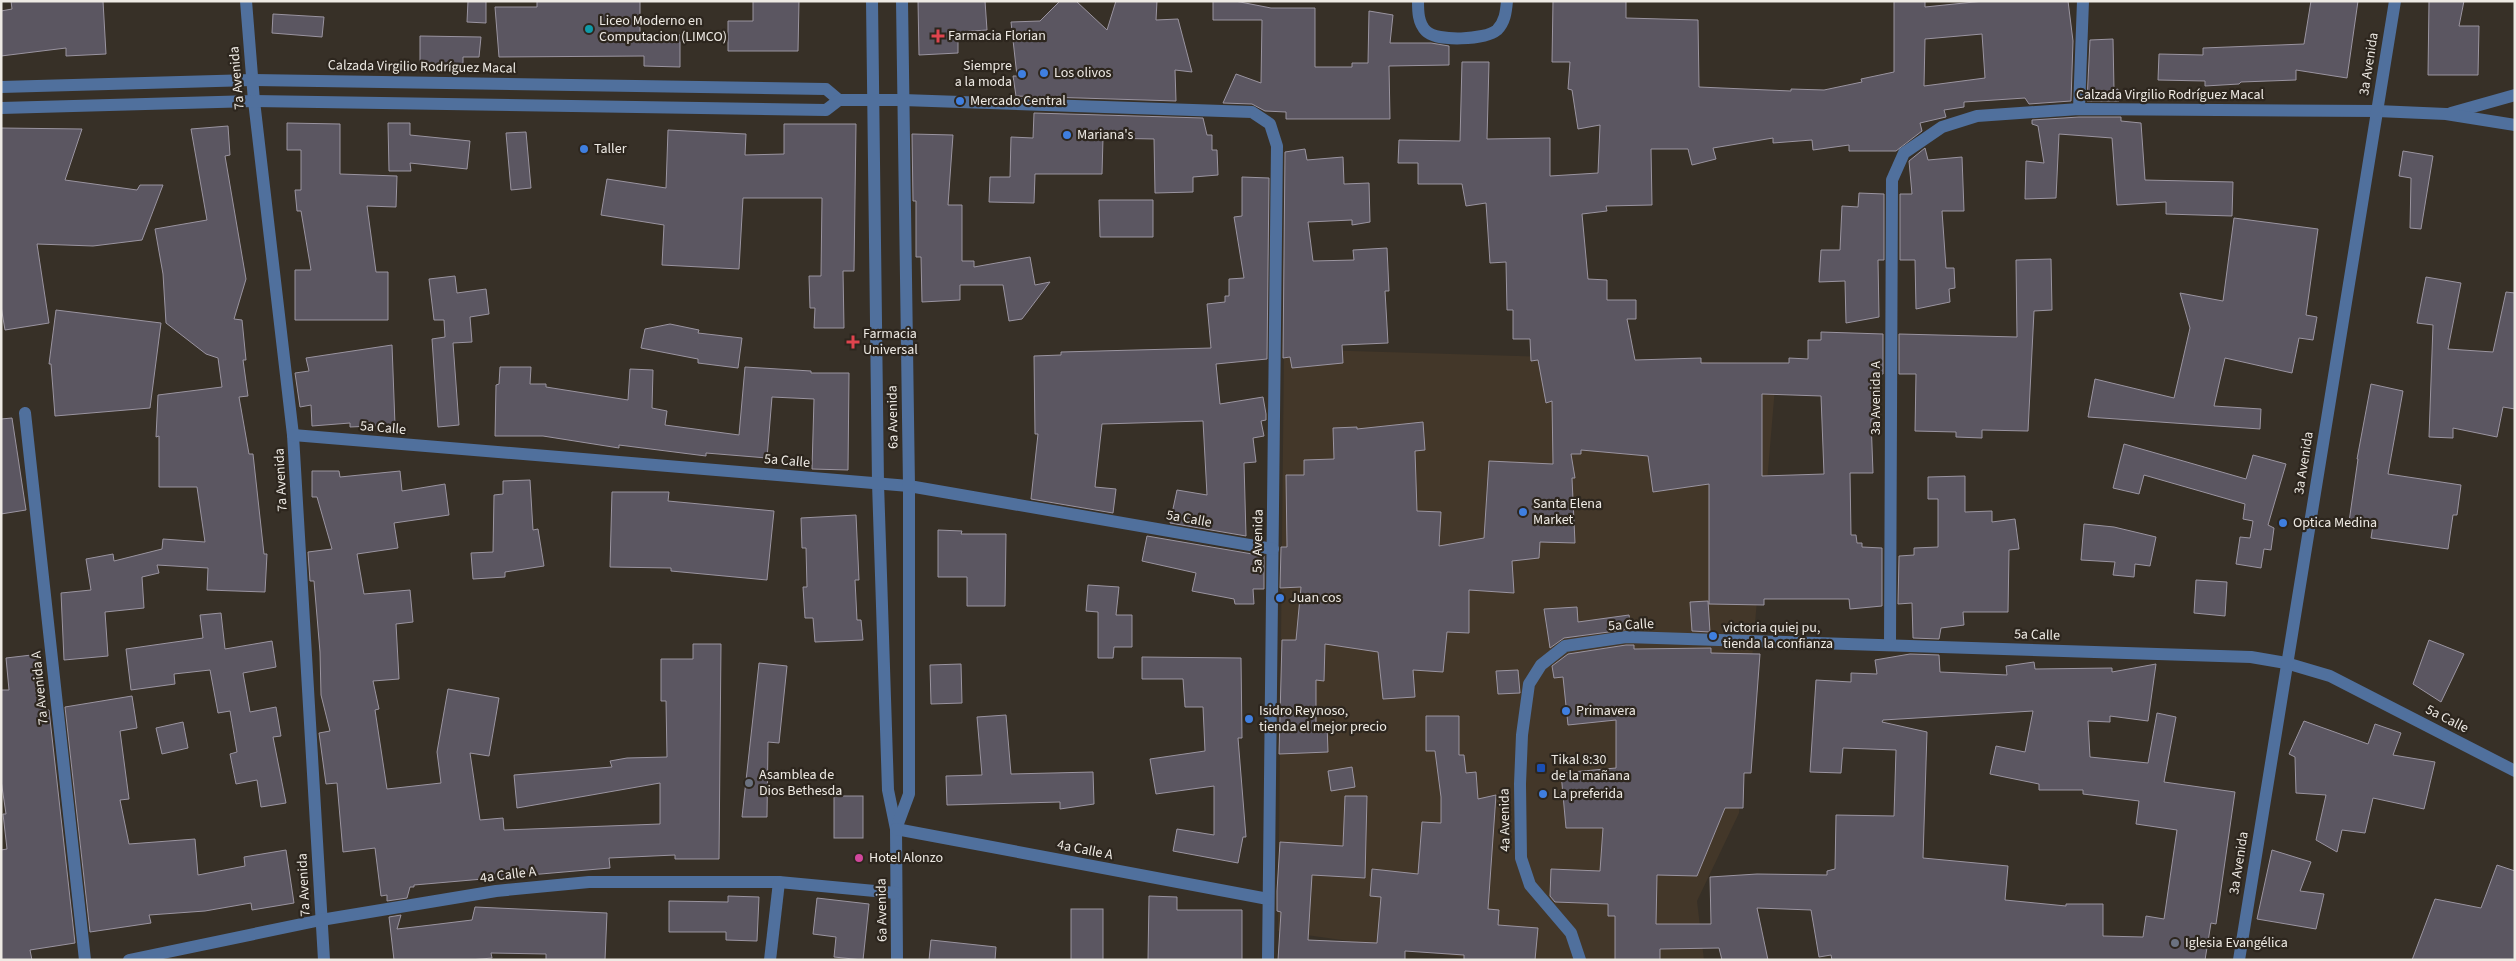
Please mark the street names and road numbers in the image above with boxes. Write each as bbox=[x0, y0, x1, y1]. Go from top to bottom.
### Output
street label: 3a Avenida bbox=[2354, 31, 2384, 97]
street label: 7a Avenida bbox=[224, 45, 250, 111]
street label: Calzada Virgilio Rodríguez Macal bbox=[328, 55, 517, 79]
street label: Calzada Virgilio Rodríguez Macal bbox=[2076, 85, 2265, 105]
street label: 3a Avenida A bbox=[1866, 361, 1886, 435]
street label: 6a Avenida bbox=[882, 385, 904, 449]
street label: 5a Calle bbox=[359, 416, 407, 440]
street label: 3a Avenida bbox=[2289, 430, 2319, 496]
street label: 7a Avenida bbox=[269, 448, 293, 512]
street label: 5a Calle bbox=[763, 449, 811, 473]
street label: 5a Calle bbox=[1165, 505, 1213, 533]
street label: 5a Avenida bbox=[1247, 509, 1269, 573]
street label: 5a Calle bbox=[1608, 614, 1655, 636]
street label: 5a Calle bbox=[2014, 624, 2060, 646]
street label: 7a Avenida A bbox=[26, 650, 54, 726]
street label: 5a Calle bbox=[2422, 700, 2472, 738]
street label: 4a Avenida bbox=[1494, 788, 1516, 852]
street label: 3a Avenida bbox=[2224, 830, 2254, 896]
street label: 4a Calle A bbox=[1055, 835, 1115, 865]
street label: 7a Avenida bbox=[292, 853, 316, 917]
street label: 4a Calle A bbox=[479, 862, 538, 888]
street label: 6a Avenida bbox=[871, 878, 893, 942]

